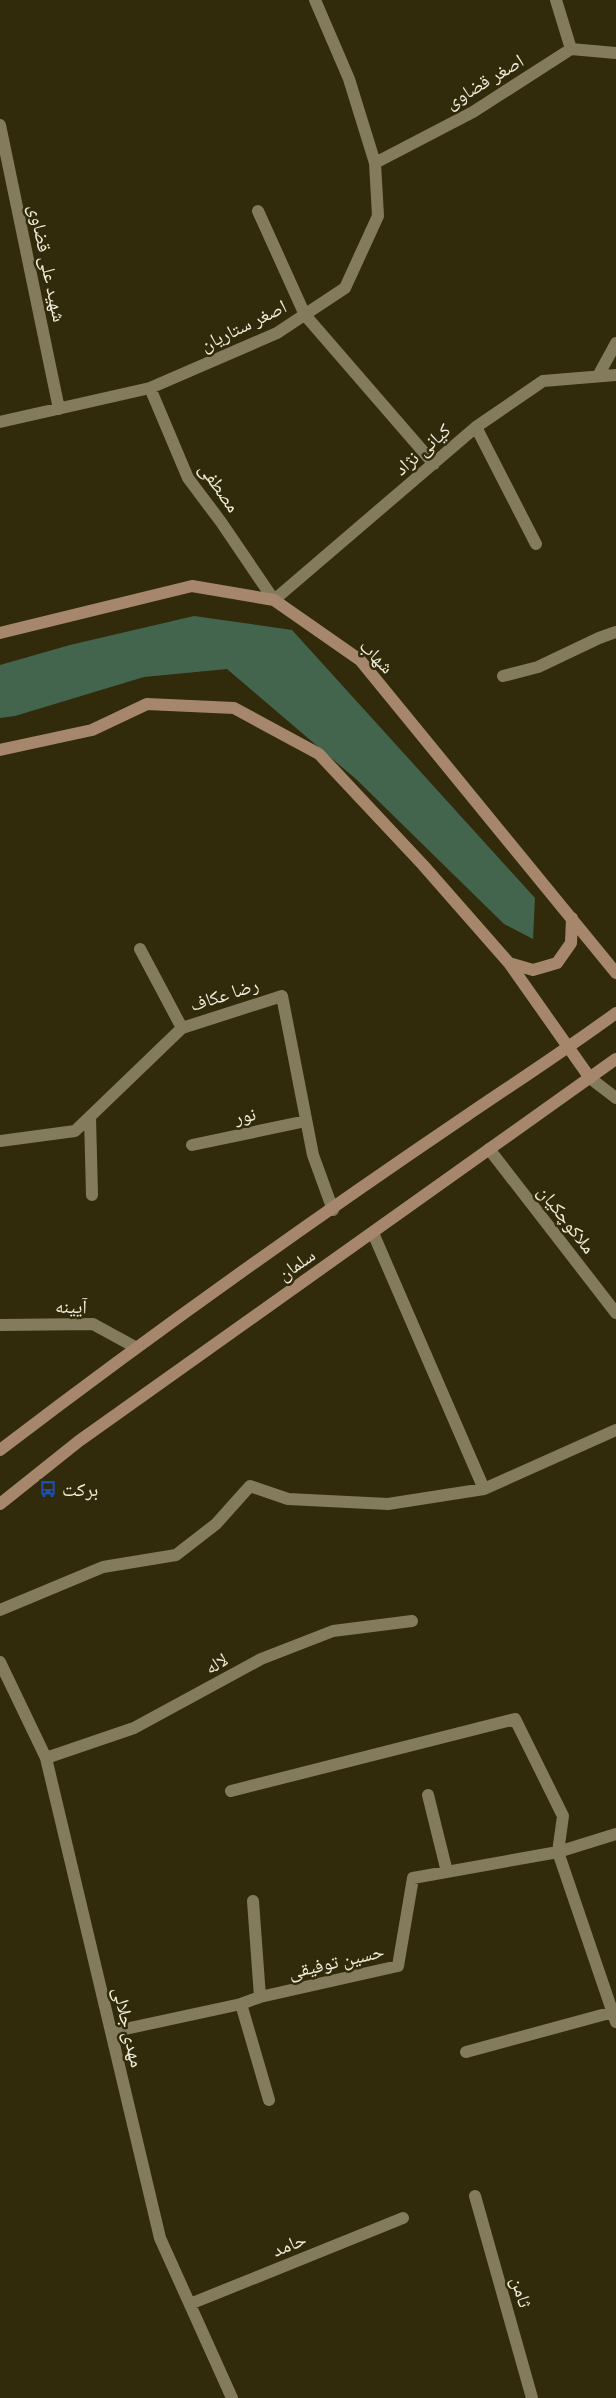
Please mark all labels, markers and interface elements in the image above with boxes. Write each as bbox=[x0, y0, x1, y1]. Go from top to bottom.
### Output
street label: اصغر قضاوی bbox=[441, 49, 528, 114]
street label: شهید علی قضاوی bbox=[24, 202, 71, 324]
street label: اصغر ستاریان bbox=[196, 295, 290, 356]
street label: کیانی نژاد bbox=[389, 419, 455, 480]
street label: مصطفی bbox=[194, 458, 245, 517]
street label: شهاب bbox=[355, 634, 399, 678]
street label: رضا عکاف bbox=[187, 973, 261, 1016]
street label: نور bbox=[231, 1102, 258, 1129]
street label: ملاکوچکیان bbox=[533, 1180, 600, 1258]
street label: سلمان bbox=[273, 1243, 320, 1286]
street label: آیینه bbox=[55, 1295, 88, 1318]
place label: برکت bbox=[62, 1478, 98, 1501]
bus stop icon: برکت bbox=[38, 1479, 58, 1499]
street label: لاله bbox=[201, 1648, 232, 1679]
street label: حسین توفیقی bbox=[286, 1939, 386, 1984]
street label: مهدی جلالی bbox=[108, 1985, 149, 2070]
street label: حامد bbox=[269, 2227, 310, 2262]
street label: ثامن bbox=[506, 2274, 537, 2310]

